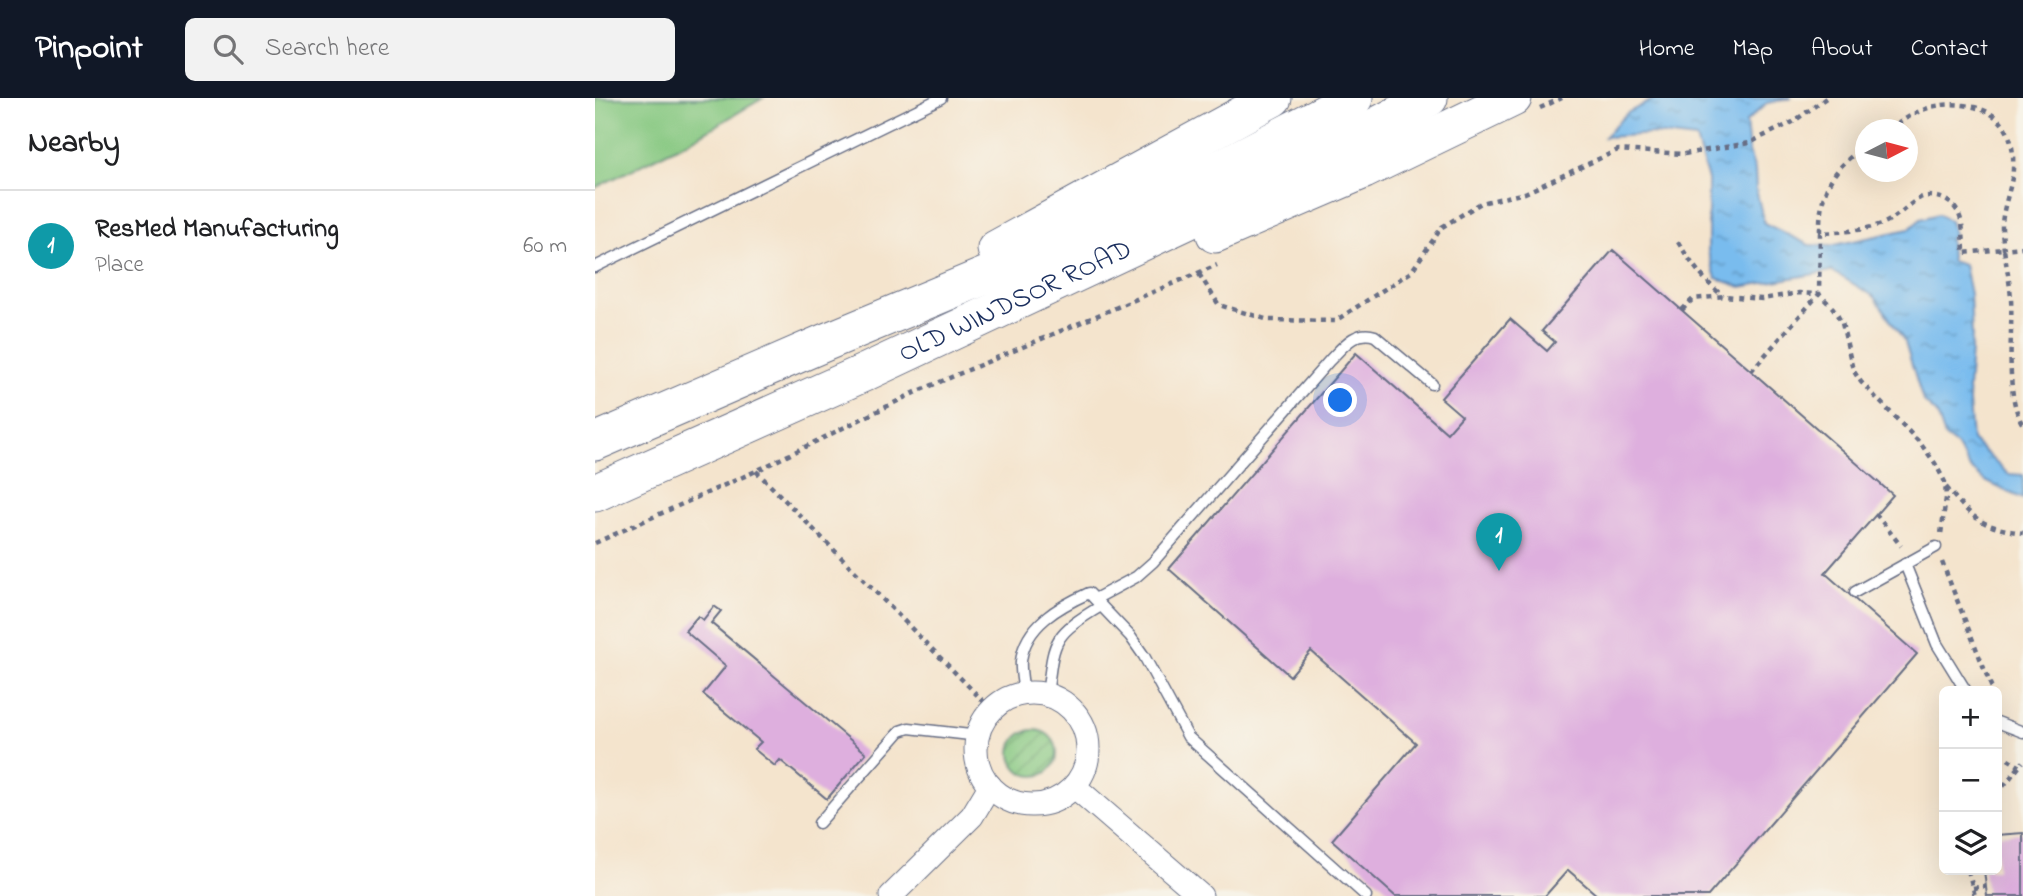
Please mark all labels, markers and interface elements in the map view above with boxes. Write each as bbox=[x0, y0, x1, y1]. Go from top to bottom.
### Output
search box bbox=[185, 18, 675, 81]
text: Pinpoint bbox=[35, 25, 143, 73]
icon: search bbox=[209, 30, 247, 68]
text: Search here bbox=[265, 30, 389, 68]
text: Home bbox=[1639, 32, 1695, 67]
text: Map bbox=[1733, 32, 1773, 67]
text: About bbox=[1811, 32, 1873, 67]
text: Contact bbox=[1911, 32, 1988, 67]
north arrow bbox=[1855, 119, 1918, 182]
text: Nearby bbox=[28, 122, 120, 166]
text: ResMed Manufacturing bbox=[95, 211, 339, 249]
street label: OLD WINDSOR ROAD bbox=[892, 229, 1139, 374]
text: 1 bbox=[47, 230, 55, 263]
text: 60 m bbox=[523, 230, 567, 263]
text: Place bbox=[95, 249, 144, 282]
your location bbox=[1323, 383, 1357, 417]
pin: 1 bbox=[1476, 513, 1522, 571]
map controls bbox=[1939, 686, 2002, 875]
button: + bbox=[1939, 686, 2002, 749]
button: − bbox=[1939, 749, 2002, 812]
button: layers bbox=[1939, 812, 2002, 875]

